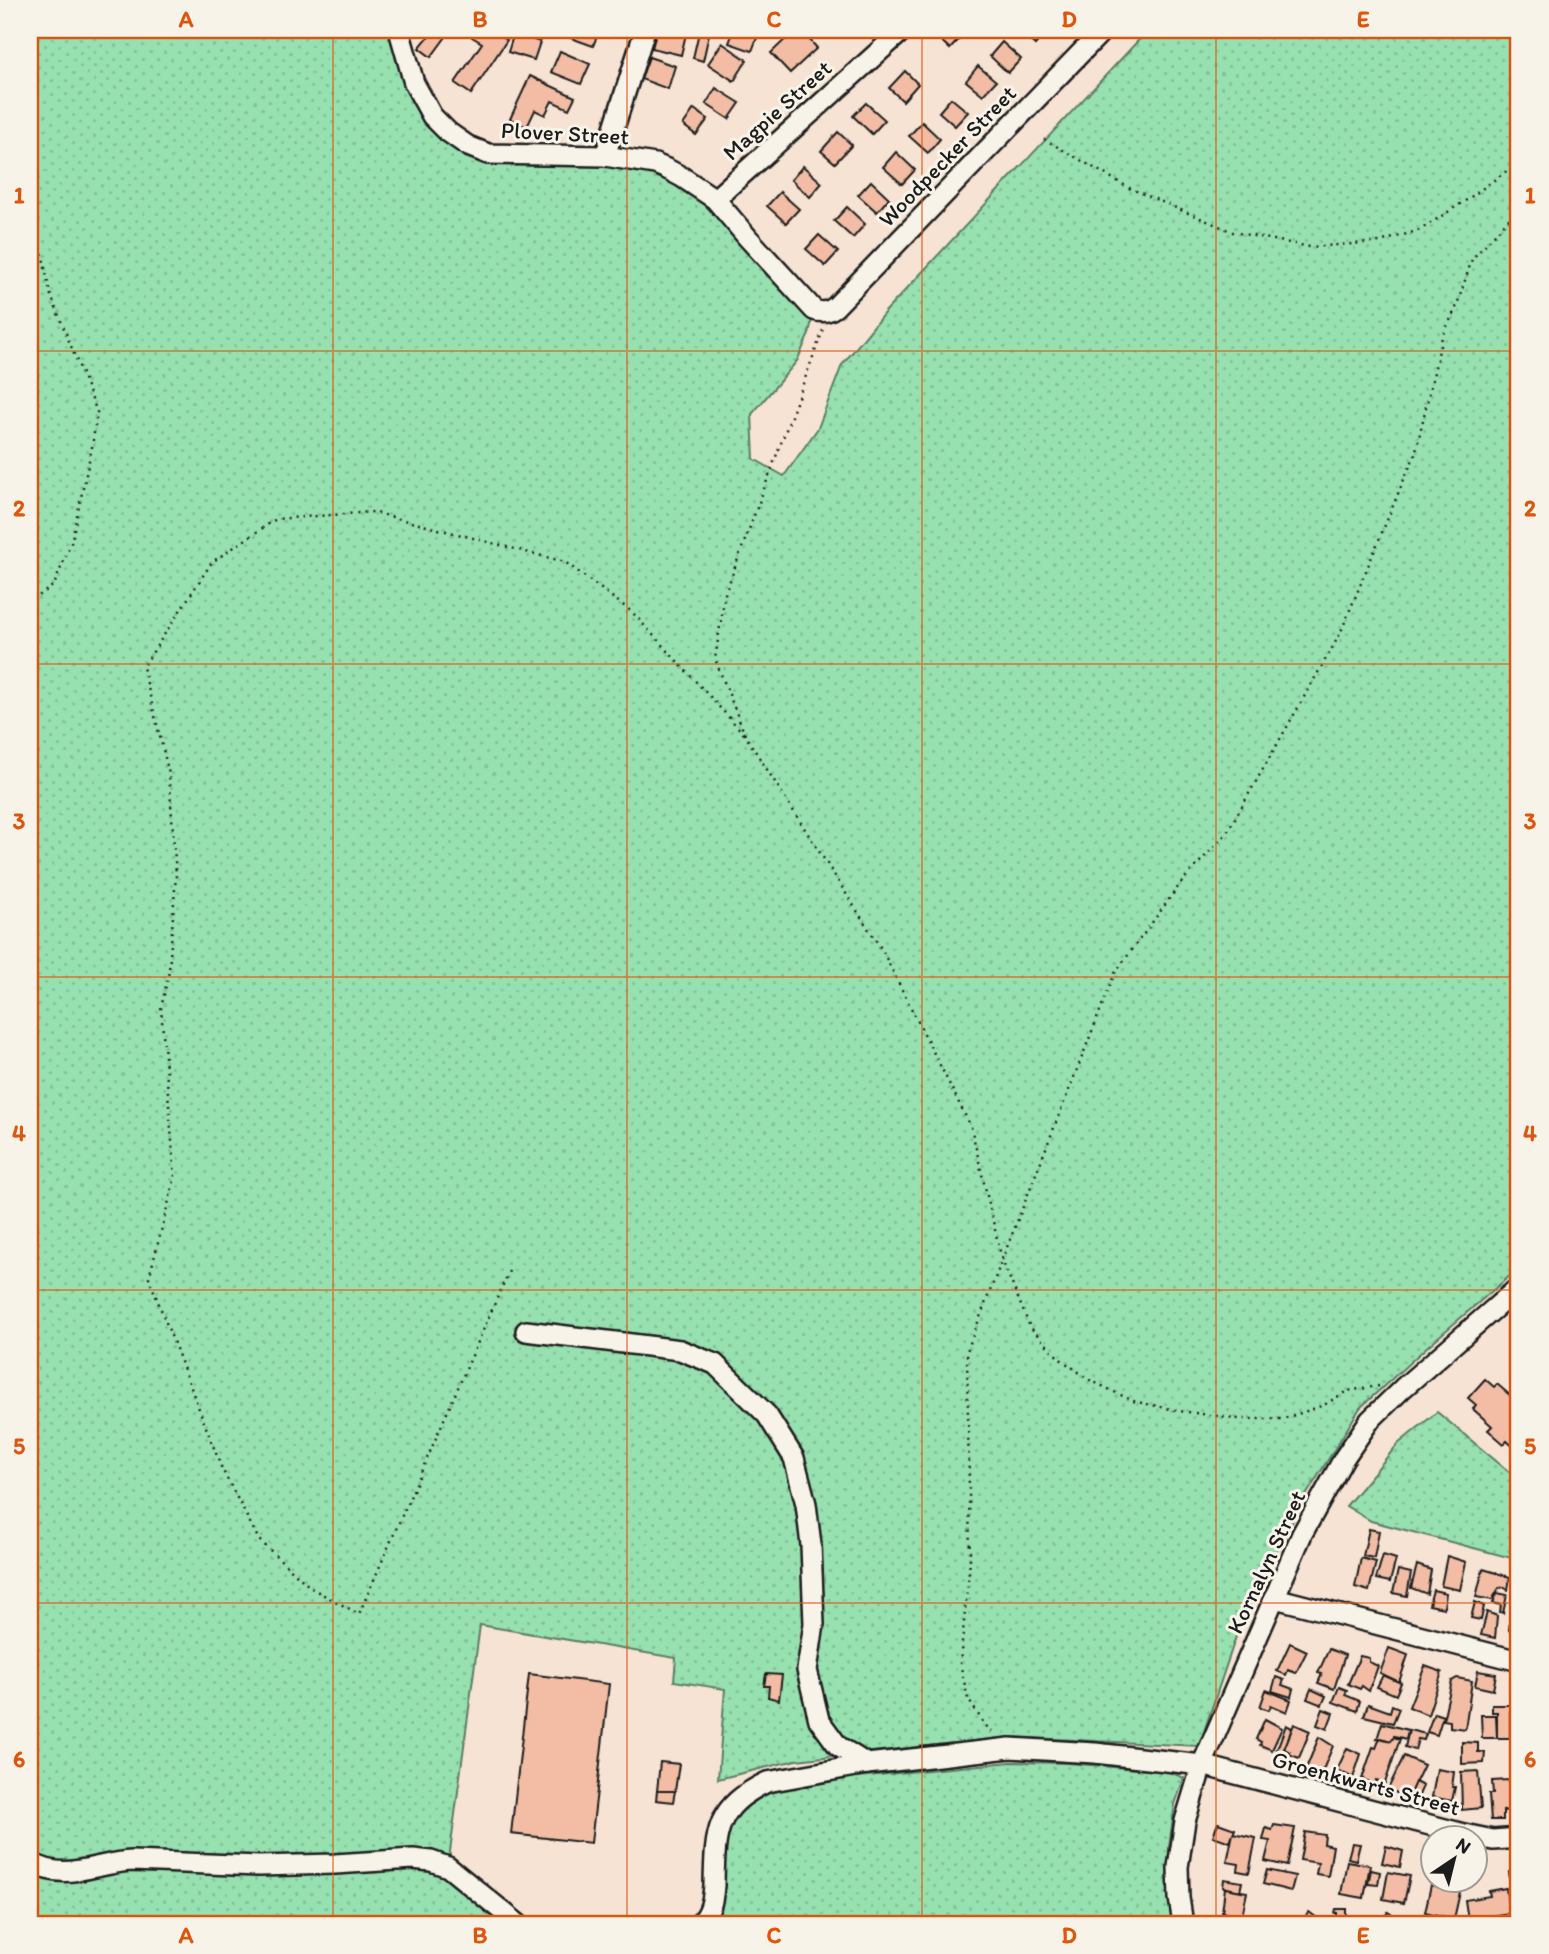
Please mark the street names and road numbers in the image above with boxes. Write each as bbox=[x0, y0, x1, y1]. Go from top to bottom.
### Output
street label: Magpie Street bbox=[717, 54, 837, 166]
street label: Woodpecker Street bbox=[872, 79, 1022, 233]
street label: Plover Street bbox=[500, 116, 630, 150]
street label: Kornalyn Street bbox=[1221, 1486, 1312, 1638]
street label: Groenkwarts Street bbox=[1269, 1744, 1463, 1822]

